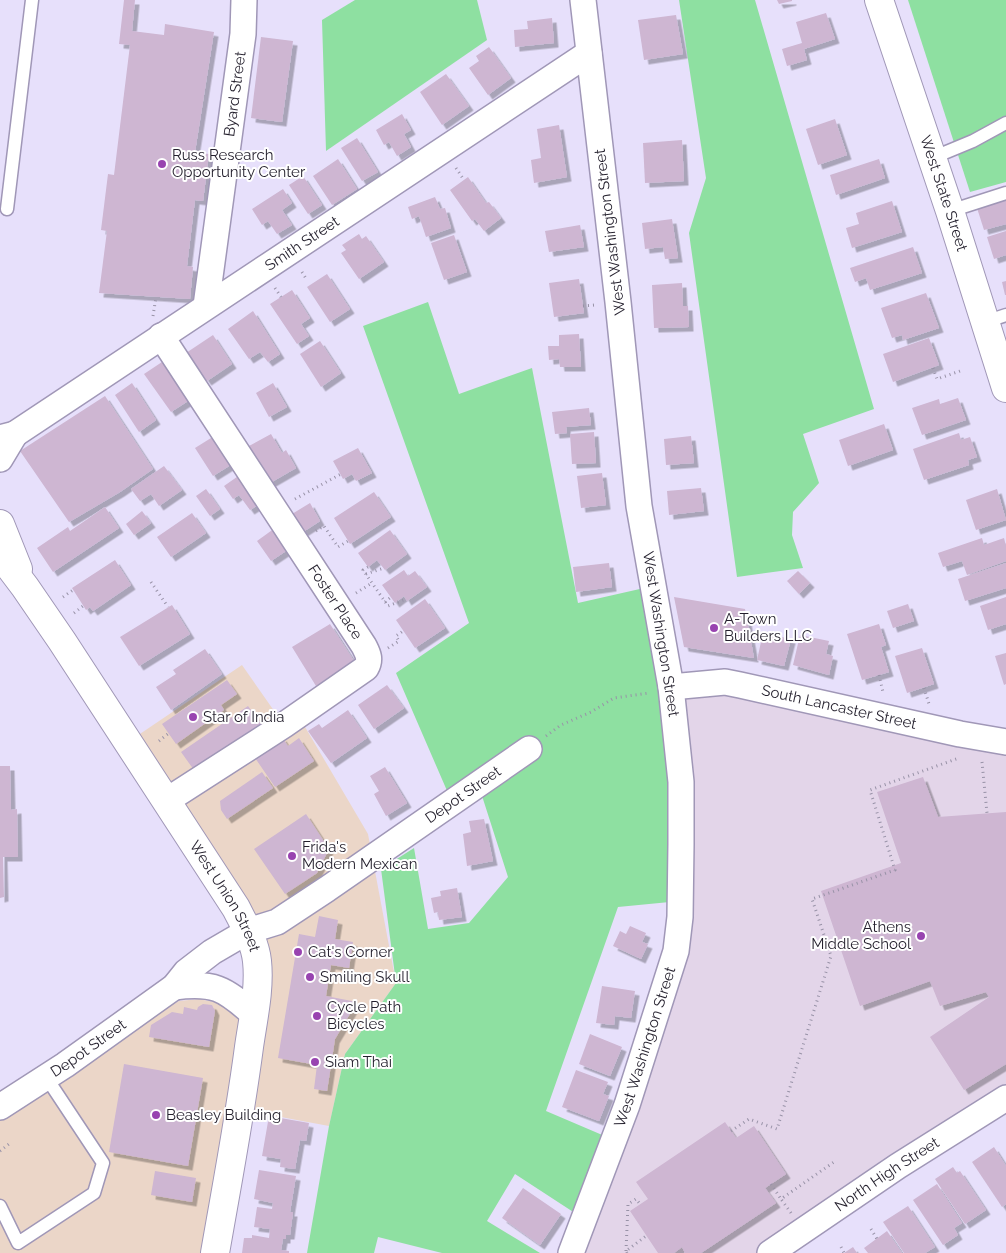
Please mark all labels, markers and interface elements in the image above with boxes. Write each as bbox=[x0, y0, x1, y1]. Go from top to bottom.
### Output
street label: Byard Street bbox=[220, 50, 250, 138]
street label: West State Street bbox=[916, 133, 971, 254]
place label: Russ Research Opportunity Center bbox=[172, 146, 306, 181]
street label: West Washington Street bbox=[591, 148, 629, 316]
marker: Russ Research Opportunity Center bbox=[156, 158, 168, 170]
street label: Smith Street bbox=[261, 212, 343, 275]
street label: West Washington Street bbox=[639, 550, 683, 718]
street label: Foster Place bbox=[304, 561, 366, 643]
place label: A-Town Builders LLC bbox=[724, 610, 812, 645]
marker: A-Town Builders LLC bbox=[708, 622, 720, 634]
street label: South Lancaster Street bbox=[760, 681, 918, 733]
place label: Star of India bbox=[203, 708, 284, 726]
marker: Star of India bbox=[187, 711, 199, 723]
street label: Depot Street bbox=[422, 762, 504, 827]
street label: West Union Street bbox=[186, 837, 264, 954]
place label: Frida's Modern Mexican bbox=[302, 838, 417, 873]
marker: Frida's Modern Mexican bbox=[286, 850, 298, 862]
place label: Athens Middle School bbox=[811, 918, 912, 953]
marker: Athens Middle School bbox=[915, 930, 927, 942]
place label: Cat's Corner bbox=[308, 943, 393, 961]
marker: Cat's Corner bbox=[292, 946, 304, 958]
street label: West Washington Street bbox=[610, 965, 679, 1130]
place label: Smiling Skull bbox=[320, 968, 410, 986]
marker: Smiling Skull bbox=[304, 971, 316, 983]
place label: Cycle Path Bicycles bbox=[327, 998, 401, 1033]
marker: Cycle Path Bicycles bbox=[311, 1010, 323, 1022]
street label: Depot Street bbox=[47, 1015, 129, 1081]
place label: Siam Thai bbox=[325, 1053, 392, 1071]
marker: Siam Thai bbox=[309, 1056, 321, 1068]
place label: Beasley Building bbox=[166, 1106, 281, 1124]
marker: Beasley Building bbox=[150, 1109, 162, 1121]
street label: North High Street bbox=[831, 1133, 942, 1215]

